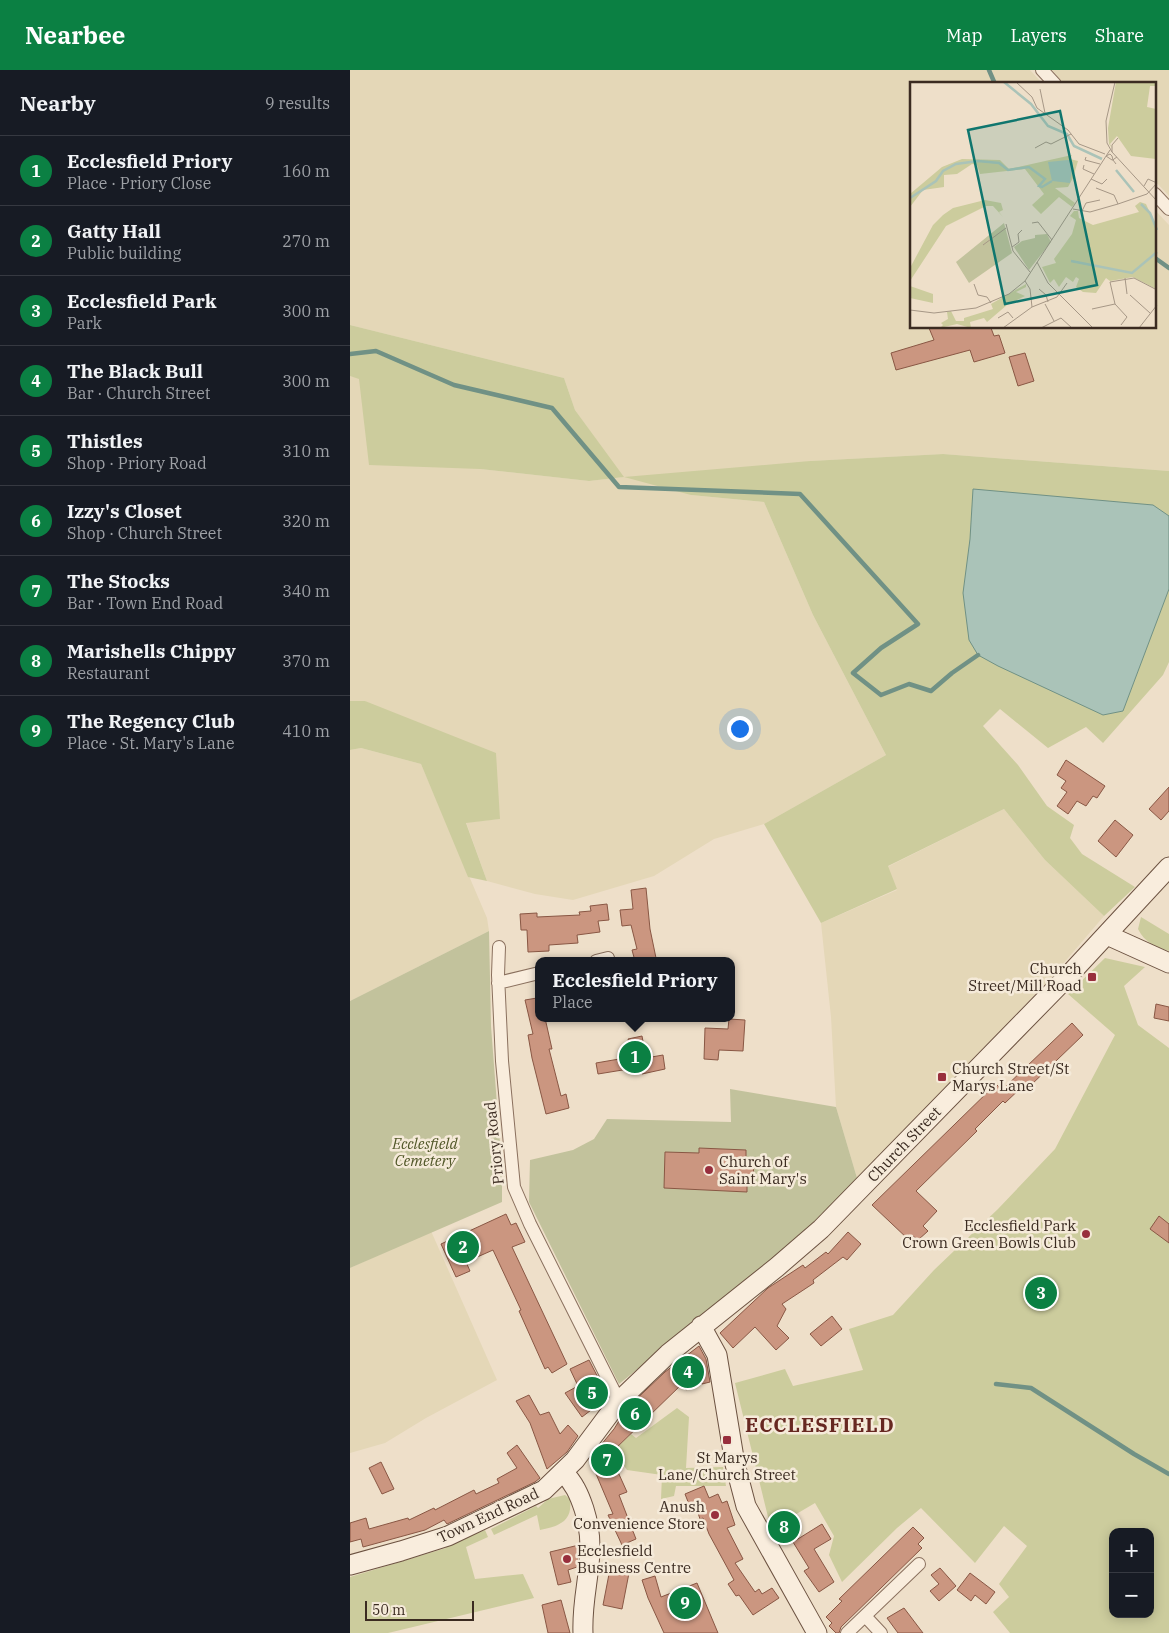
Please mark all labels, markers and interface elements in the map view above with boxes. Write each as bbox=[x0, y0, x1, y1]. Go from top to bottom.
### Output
text: Nearbee bbox=[25, 19, 125, 51]
text: Map bbox=[946, 24, 983, 47]
text: Layers bbox=[1011, 24, 1067, 47]
text: Share bbox=[1095, 24, 1144, 47]
inset map bbox=[910, 82, 1156, 329]
text: Nearby bbox=[20, 89, 96, 117]
text: 9 results bbox=[265, 93, 330, 113]
text: Ecclesfield Priory bbox=[67, 149, 232, 173]
text: 1 bbox=[31, 161, 41, 181]
text: 160 m bbox=[282, 161, 330, 181]
text: Place · Priory Close bbox=[67, 173, 211, 193]
text: Gatty Hall bbox=[67, 219, 161, 243]
text: 2 bbox=[31, 231, 41, 251]
text: 270 m bbox=[282, 231, 330, 251]
text: Public building bbox=[67, 243, 181, 263]
text: Ecclesfield Park bbox=[67, 289, 217, 313]
text: 3 bbox=[31, 301, 41, 321]
text: 300 m bbox=[282, 301, 330, 321]
text: Park bbox=[67, 313, 102, 333]
text: The Black Bull bbox=[67, 359, 203, 383]
text: 4 bbox=[31, 371, 41, 391]
text: 300 m bbox=[282, 371, 330, 391]
text: Bar · Church Street bbox=[67, 383, 210, 403]
text: Thistles bbox=[67, 429, 143, 453]
text: 5 bbox=[31, 441, 41, 461]
text: 310 m bbox=[282, 441, 330, 461]
text: Shop · Priory Road bbox=[67, 453, 207, 473]
text: Izzy's Closet bbox=[67, 499, 182, 523]
text: 6 bbox=[31, 511, 41, 531]
text: 320 m bbox=[282, 511, 330, 531]
text: Shop · Church Street bbox=[67, 523, 222, 543]
text: The Stocks bbox=[67, 569, 170, 593]
text: 7 bbox=[31, 581, 41, 601]
text: 340 m bbox=[282, 581, 330, 601]
text: Bar · Town End Road bbox=[67, 593, 223, 613]
text: Marishells Chippy bbox=[67, 639, 236, 663]
text: 8 bbox=[31, 651, 41, 671]
text: 370 m bbox=[282, 651, 330, 671]
text: Restaurant bbox=[67, 663, 150, 683]
text: The Regency Club bbox=[67, 709, 235, 733]
your location bbox=[727, 716, 753, 742]
text: 9 bbox=[31, 721, 41, 741]
text: 410 m bbox=[282, 721, 330, 741]
text: Place · St. Mary's Lane bbox=[67, 733, 235, 753]
popup bbox=[535, 957, 735, 1022]
place label: Church Street/Mill Road bbox=[968, 959, 1082, 995]
text: Ecclesfield Priory bbox=[552, 968, 718, 992]
marker: Church Street/Mill Road bbox=[1086, 971, 1098, 983]
text: Place bbox=[552, 992, 593, 1012]
pin: 1 bbox=[619, 1038, 651, 1076]
place label: Church Street/St Marys Lane bbox=[952, 1059, 1069, 1095]
marker: Church Street/St Marys Lane bbox=[936, 1071, 948, 1083]
street label: Priory Road bbox=[480, 1101, 508, 1185]
street label: Church Street bbox=[863, 1102, 945, 1186]
park label: Ecclesfield Cemetery bbox=[391, 1134, 459, 1170]
place label: Church of Saint Mary's bbox=[719, 1152, 807, 1188]
marker: Church of Saint Mary's bbox=[703, 1164, 715, 1176]
place label: Ecclesfield Park Crown Green Bowls Club bbox=[902, 1216, 1076, 1252]
pin: 2 bbox=[447, 1228, 479, 1266]
marker: Ecclesfield Park Crown Green Bowls Club bbox=[1080, 1228, 1092, 1240]
pin: 3 bbox=[1025, 1274, 1057, 1312]
pin: 4 bbox=[672, 1353, 704, 1391]
pin: 5 bbox=[576, 1374, 608, 1412]
pin: 6 bbox=[619, 1395, 651, 1433]
district label: ECCLESFIELD bbox=[745, 1411, 895, 1438]
marker: St Marys Lane/Church Street bbox=[721, 1434, 733, 1446]
pin: 7 bbox=[591, 1441, 623, 1479]
place label: St Marys Lane/Church Street bbox=[658, 1448, 796, 1484]
street label: Town End Road bbox=[434, 1483, 542, 1547]
place label: Anush Convenience Store bbox=[573, 1497, 705, 1533]
pin: 8 bbox=[768, 1508, 800, 1546]
marker: Anush Convenience Store bbox=[709, 1509, 721, 1521]
map controls bbox=[1109, 1528, 1154, 1618]
button: + bbox=[1109, 1528, 1154, 1573]
place label: Ecclesfield Business Centre bbox=[577, 1541, 691, 1577]
marker: Ecclesfield Business Centre bbox=[561, 1553, 573, 1565]
button: − bbox=[1109, 1573, 1154, 1618]
pin: 9 bbox=[669, 1584, 701, 1622]
scale bar bbox=[365, 1598, 474, 1621]
text: 50 m bbox=[372, 1601, 405, 1619]

